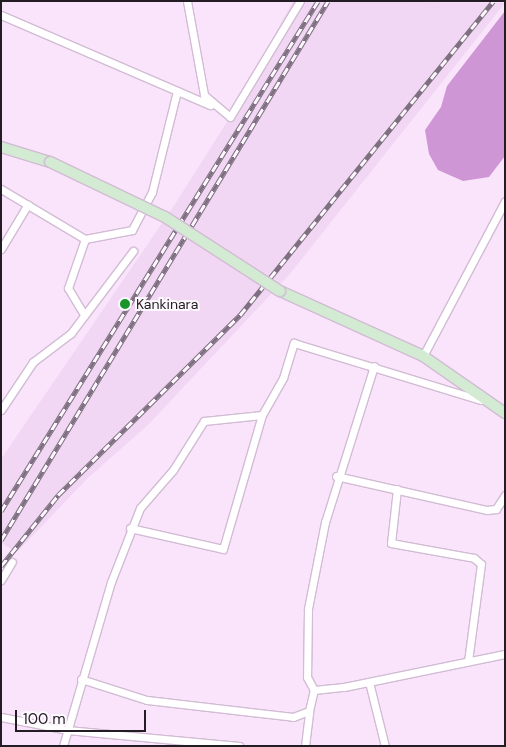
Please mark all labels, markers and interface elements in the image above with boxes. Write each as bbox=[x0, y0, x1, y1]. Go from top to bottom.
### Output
place label: Kankinara bbox=[136, 296, 198, 312]
marker: Kankinara bbox=[118, 297, 132, 311]
scale bar bbox=[18, 700, 149, 732]
text: 100 m bbox=[23, 709, 66, 729]

